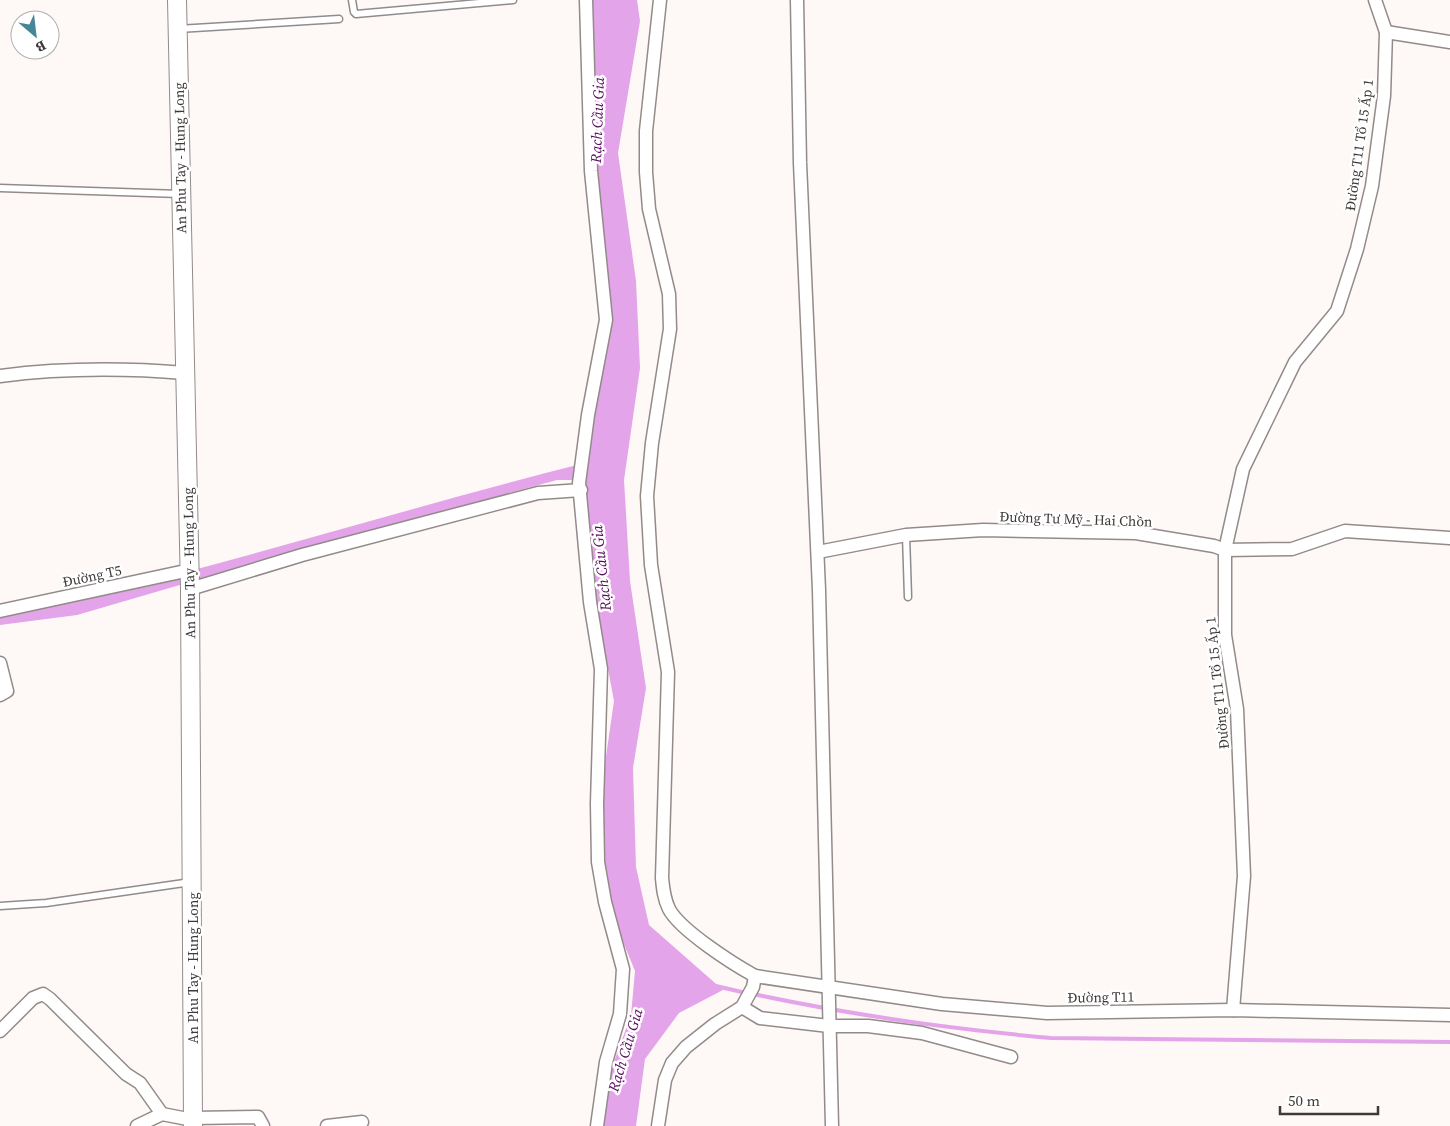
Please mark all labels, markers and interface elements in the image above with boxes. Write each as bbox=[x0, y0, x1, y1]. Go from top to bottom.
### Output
north arrow bbox=[10, 10, 60, 60]
text: B bbox=[32, 36, 50, 57]
water label: Rạch Cầu Gia bbox=[585, 76, 609, 164]
street label: Đường T11 Tổ 15 Ấp 1 bbox=[1340, 78, 1378, 212]
street label: An Phu Tay - Hung Long bbox=[169, 82, 191, 234]
street label: An Phu Tay - Hung Long bbox=[178, 487, 200, 639]
street label: Đường Tư Mỹ - Hai Chồn bbox=[999, 506, 1153, 532]
water label: Rạch Cầu Gia bbox=[586, 524, 616, 613]
street label: Đường T5 bbox=[61, 560, 123, 592]
street label: Đường T11 Tổ 15 Ấp 1 bbox=[1200, 616, 1234, 750]
street label: An Phu Tay - Hung Long bbox=[183, 892, 203, 1044]
street label: Đường T11 bbox=[1067, 986, 1135, 1008]
water label: Rạch Cầu Gia bbox=[602, 1006, 648, 1095]
scale bar bbox=[1280, 1084, 1378, 1116]
text: 50 m bbox=[1288, 1090, 1320, 1111]

